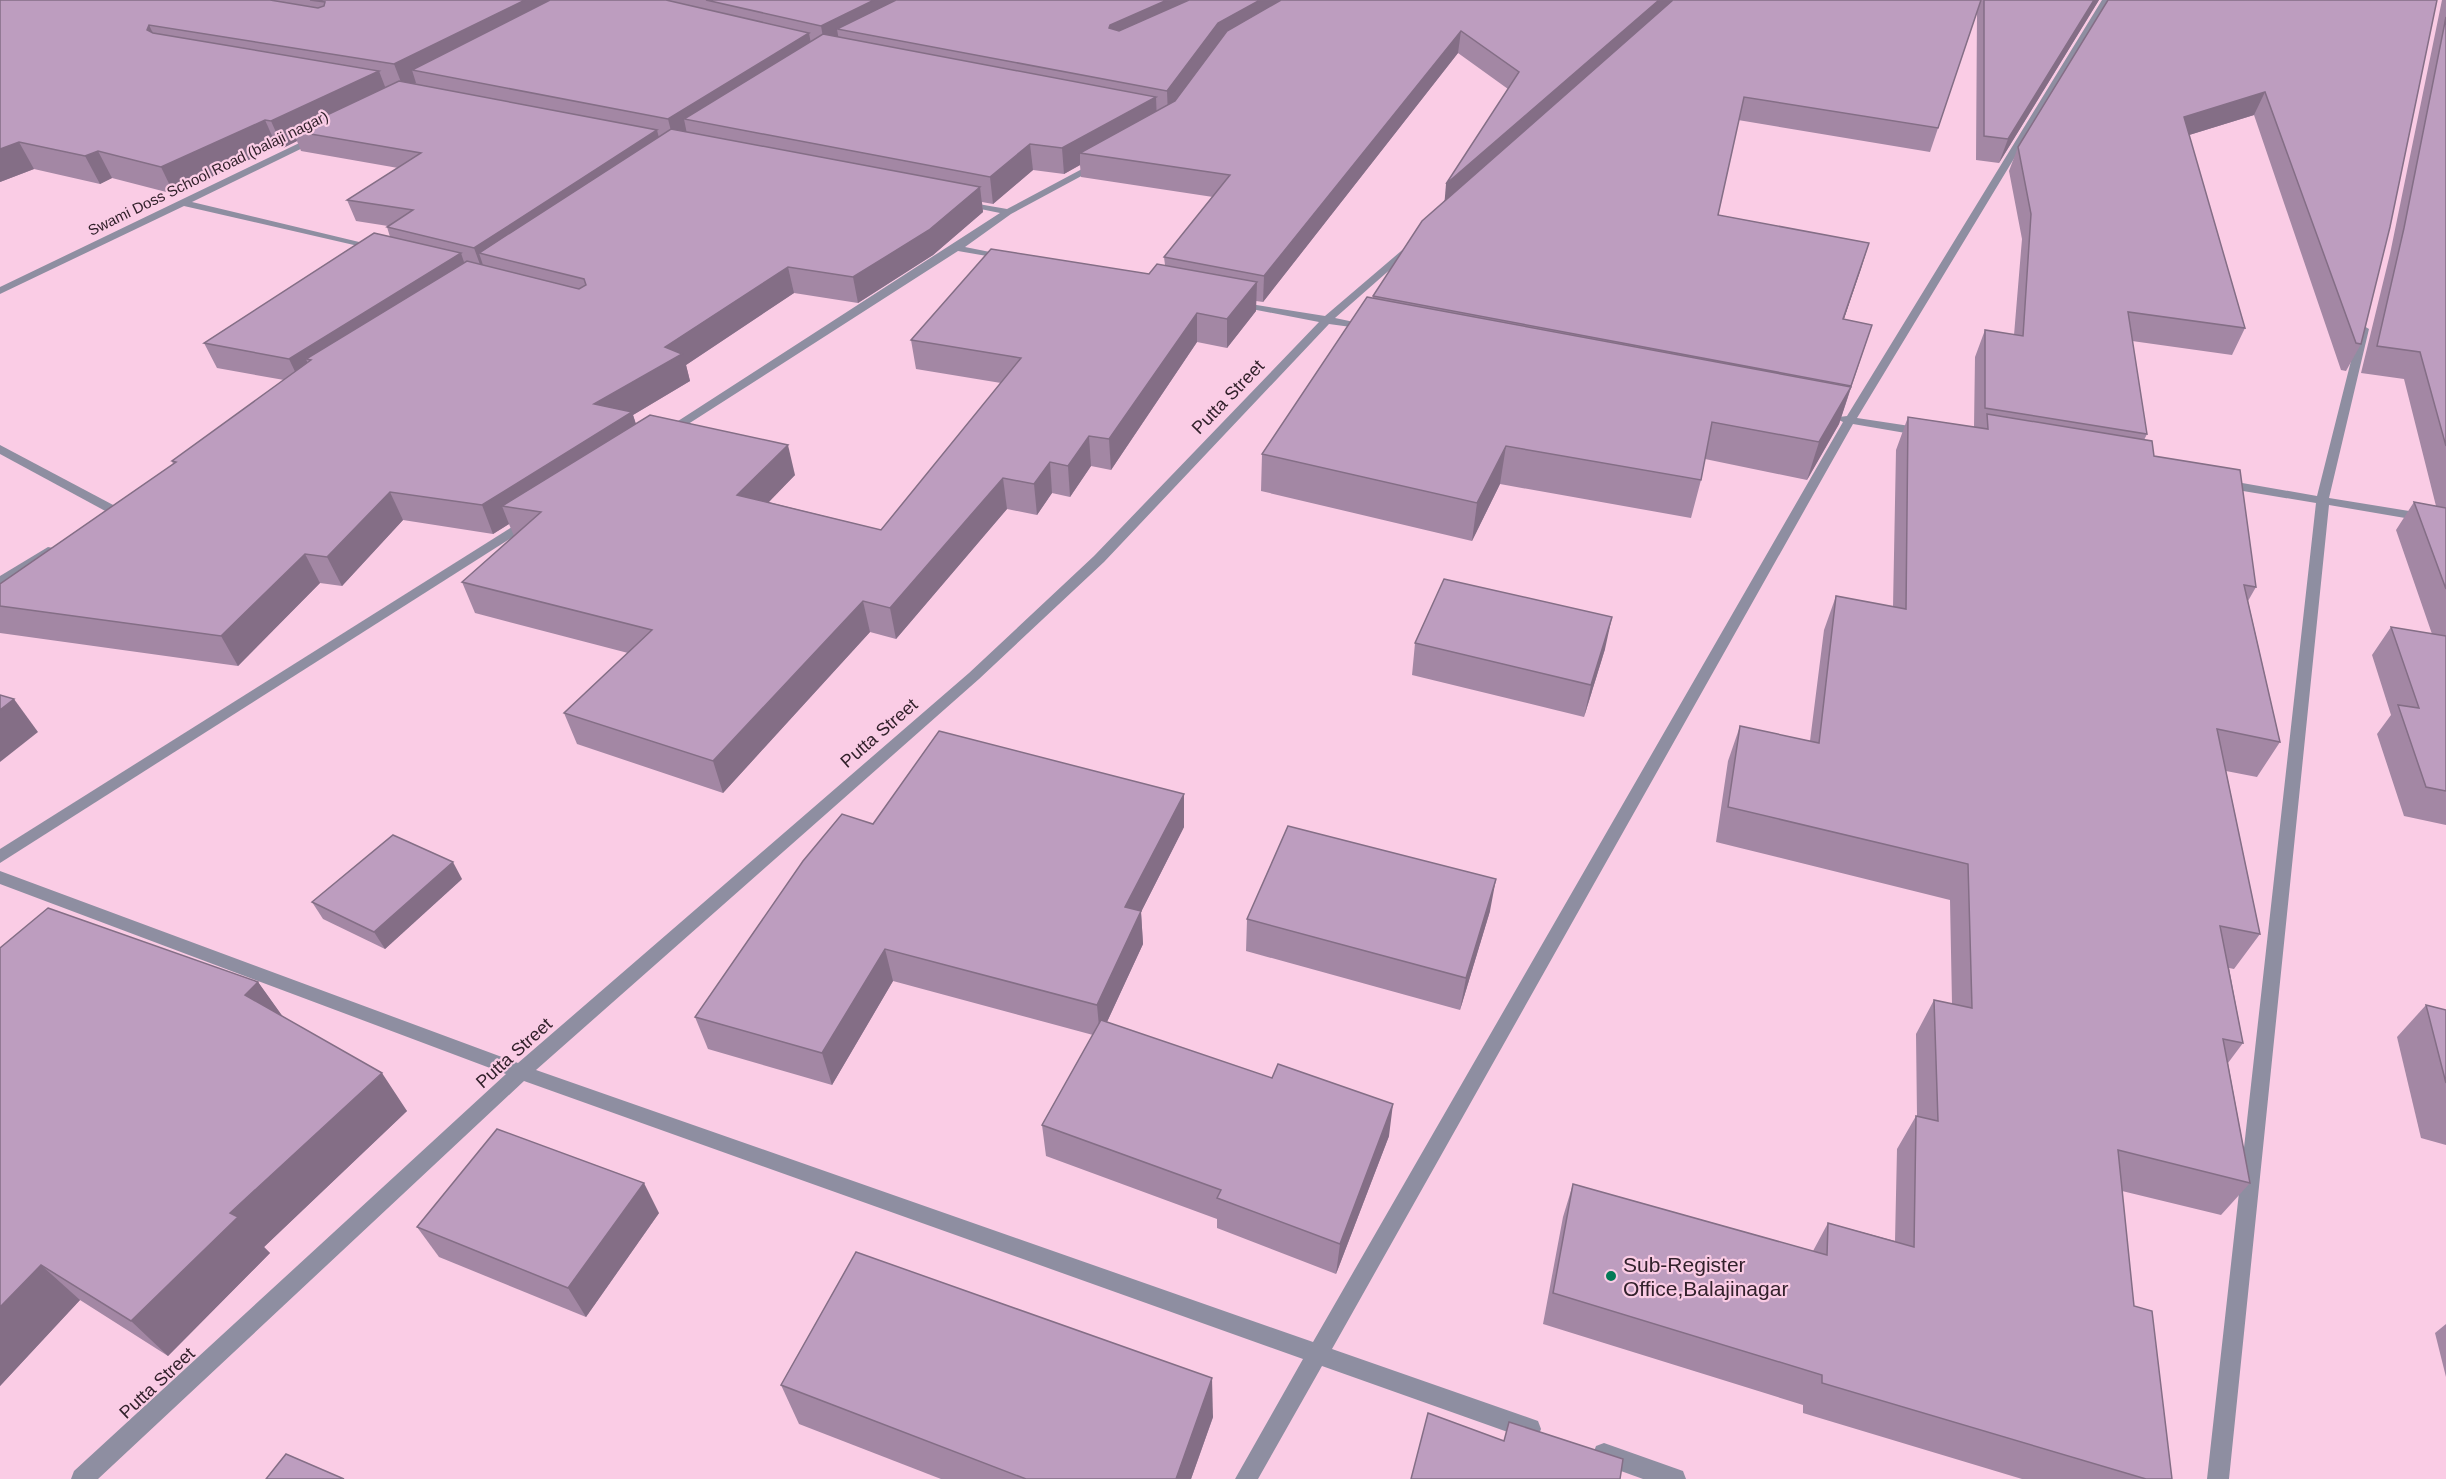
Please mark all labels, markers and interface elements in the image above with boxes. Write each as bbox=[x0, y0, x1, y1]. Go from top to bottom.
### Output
street label: Swami Doss School Road (balaji nagar) bbox=[85, 107, 331, 239]
street label: Putta Street bbox=[1188, 356, 1268, 438]
street label: Putta Street bbox=[837, 694, 921, 772]
street label: Putta Street bbox=[472, 1014, 556, 1092]
place label: Sub-Register Office,Balajinagar bbox=[1623, 1253, 1788, 1300]
marker: Sub-Register Office,Balajinagar bbox=[1604, 1269, 1618, 1283]
street label: Putta Street bbox=[115, 1343, 199, 1423]

